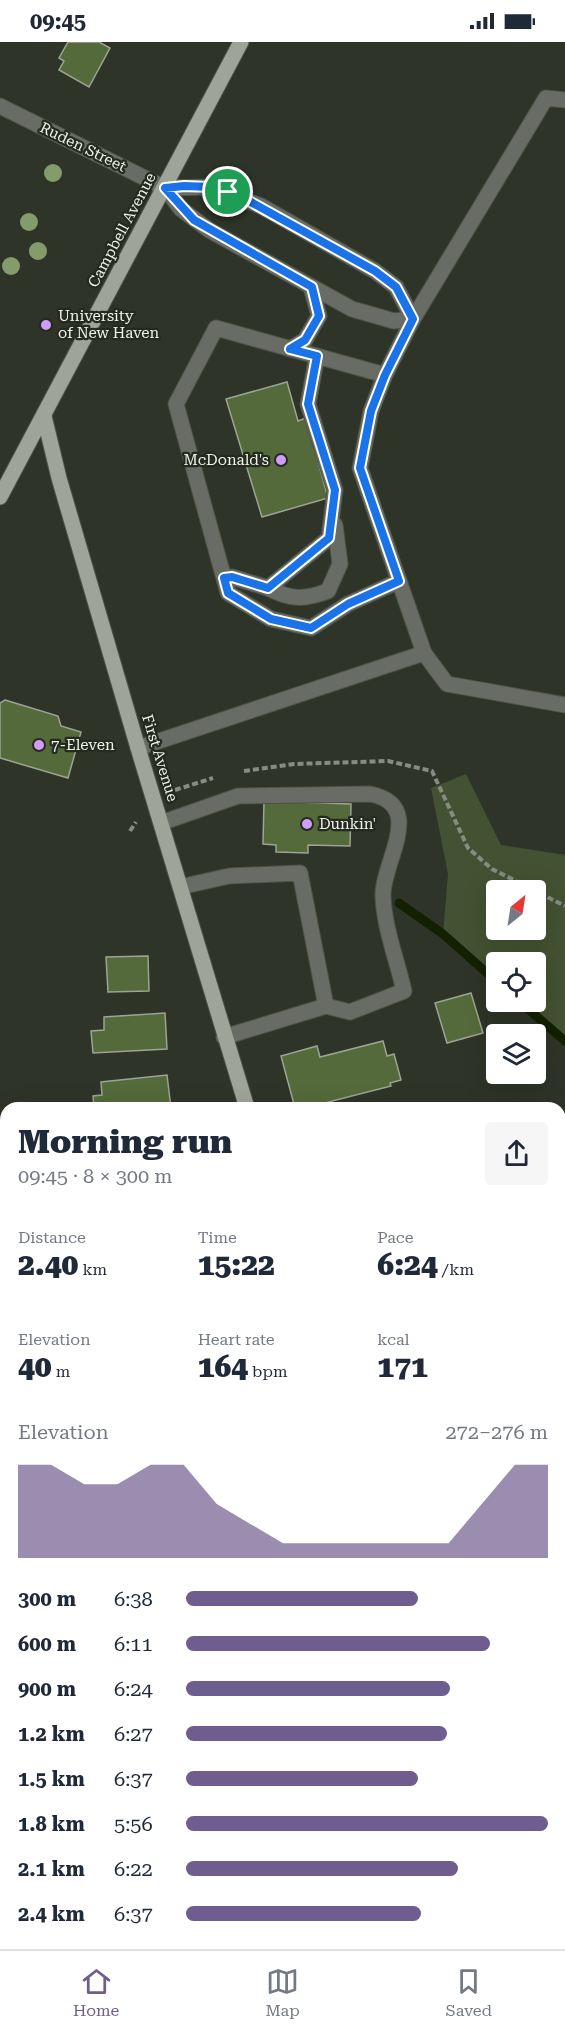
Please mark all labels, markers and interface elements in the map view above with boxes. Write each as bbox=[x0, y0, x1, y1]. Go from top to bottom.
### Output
text: 09:45 bbox=[30, 9, 86, 34]
street label: Ruden Street bbox=[37, 118, 129, 176]
pin bbox=[202, 166, 253, 217]
street label: Campbell Avenue bbox=[84, 170, 160, 290]
icon: arrive bbox=[211, 175, 244, 208]
place label: University of New Haven bbox=[58, 307, 160, 342]
marker: University of New Haven bbox=[39, 318, 53, 332]
place label: McDonald's bbox=[184, 451, 269, 469]
marker: McDonald's bbox=[274, 453, 288, 467]
street label: First Avenue bbox=[138, 712, 182, 804]
place label: 7-Eleven bbox=[51, 736, 115, 754]
marker: 7-Eleven bbox=[32, 738, 46, 752]
place label: Dunkin' bbox=[319, 815, 376, 833]
marker: Dunkin' bbox=[300, 817, 314, 831]
north arrow bbox=[486, 880, 546, 940]
map controls bbox=[486, 880, 546, 1084]
button: locate bbox=[486, 952, 546, 1012]
button: layers bbox=[486, 1024, 546, 1084]
text: Morning run bbox=[18, 1122, 232, 1161]
button: share bbox=[485, 1122, 548, 1185]
text: 09:45 · 8 × 300 m bbox=[18, 1164, 173, 1188]
text: Distance bbox=[18, 1228, 86, 1247]
text: Time bbox=[198, 1228, 237, 1247]
text: Pace bbox=[377, 1228, 413, 1247]
text: 2.40 bbox=[18, 1247, 78, 1282]
text: 15:22 bbox=[198, 1247, 275, 1282]
text: 6:24 bbox=[377, 1247, 438, 1282]
text: km bbox=[78, 1260, 107, 1279]
text: /km bbox=[438, 1260, 474, 1279]
text: Elevation bbox=[18, 1330, 91, 1349]
text: Heart rate bbox=[198, 1330, 275, 1349]
text: kcal bbox=[377, 1330, 410, 1349]
text: 40 bbox=[18, 1349, 52, 1384]
text: 164 bbox=[198, 1349, 248, 1384]
text: 171 bbox=[377, 1349, 428, 1384]
text: m bbox=[52, 1362, 70, 1381]
text: bpm bbox=[248, 1362, 288, 1381]
text: Elevation bbox=[18, 1420, 109, 1444]
text: 272–276 m bbox=[445, 1420, 548, 1444]
text: 300 m bbox=[18, 1587, 76, 1611]
text: 6:38 bbox=[114, 1587, 153, 1611]
text: 600 m bbox=[18, 1632, 76, 1656]
text: 6:11 bbox=[114, 1632, 153, 1656]
text: 900 m bbox=[18, 1677, 76, 1701]
text: 6:24 bbox=[114, 1677, 153, 1701]
text: 1.2 km bbox=[18, 1722, 85, 1746]
text: 6:27 bbox=[114, 1722, 153, 1746]
text: 1.5 km bbox=[18, 1767, 85, 1791]
text: 6:37 bbox=[114, 1767, 153, 1791]
text: 1.8 km bbox=[18, 1812, 85, 1836]
text: 5:56 bbox=[114, 1812, 153, 1836]
text: 2.1 km bbox=[18, 1857, 85, 1881]
text: 6:22 bbox=[114, 1857, 153, 1881]
text: 2.4 km bbox=[18, 1902, 85, 1926]
text: 6:37 bbox=[114, 1902, 153, 1926]
tab: Home bbox=[73, 1965, 119, 2020]
tab: Map bbox=[265, 1965, 300, 2020]
tab: Saved bbox=[446, 1965, 492, 2020]

